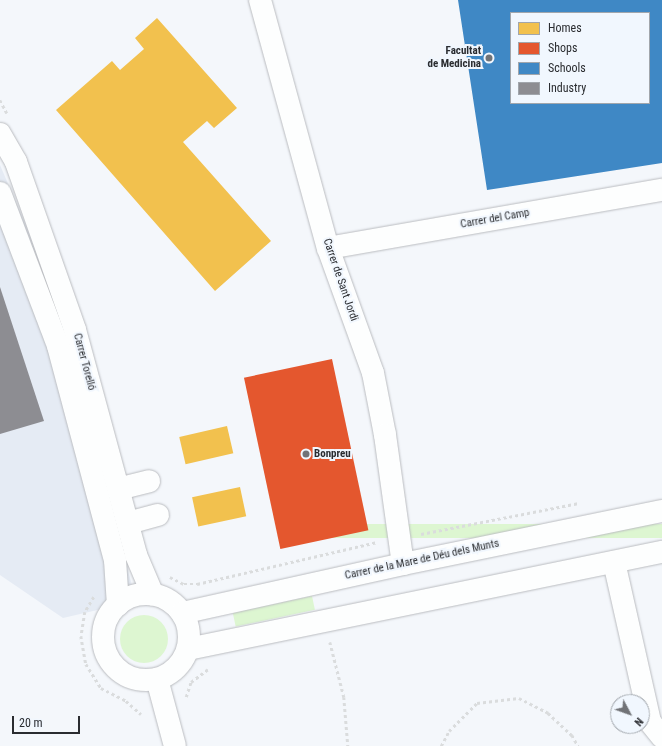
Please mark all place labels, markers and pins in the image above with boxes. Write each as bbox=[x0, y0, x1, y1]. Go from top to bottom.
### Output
place label: Facultat de Medicina bbox=[427, 45, 481, 71]
marker: Facultat de Medicina bbox=[484, 53, 494, 63]
place label: Bonpreu bbox=[314, 447, 351, 461]
marker: Bonpreu bbox=[301, 449, 311, 459]

